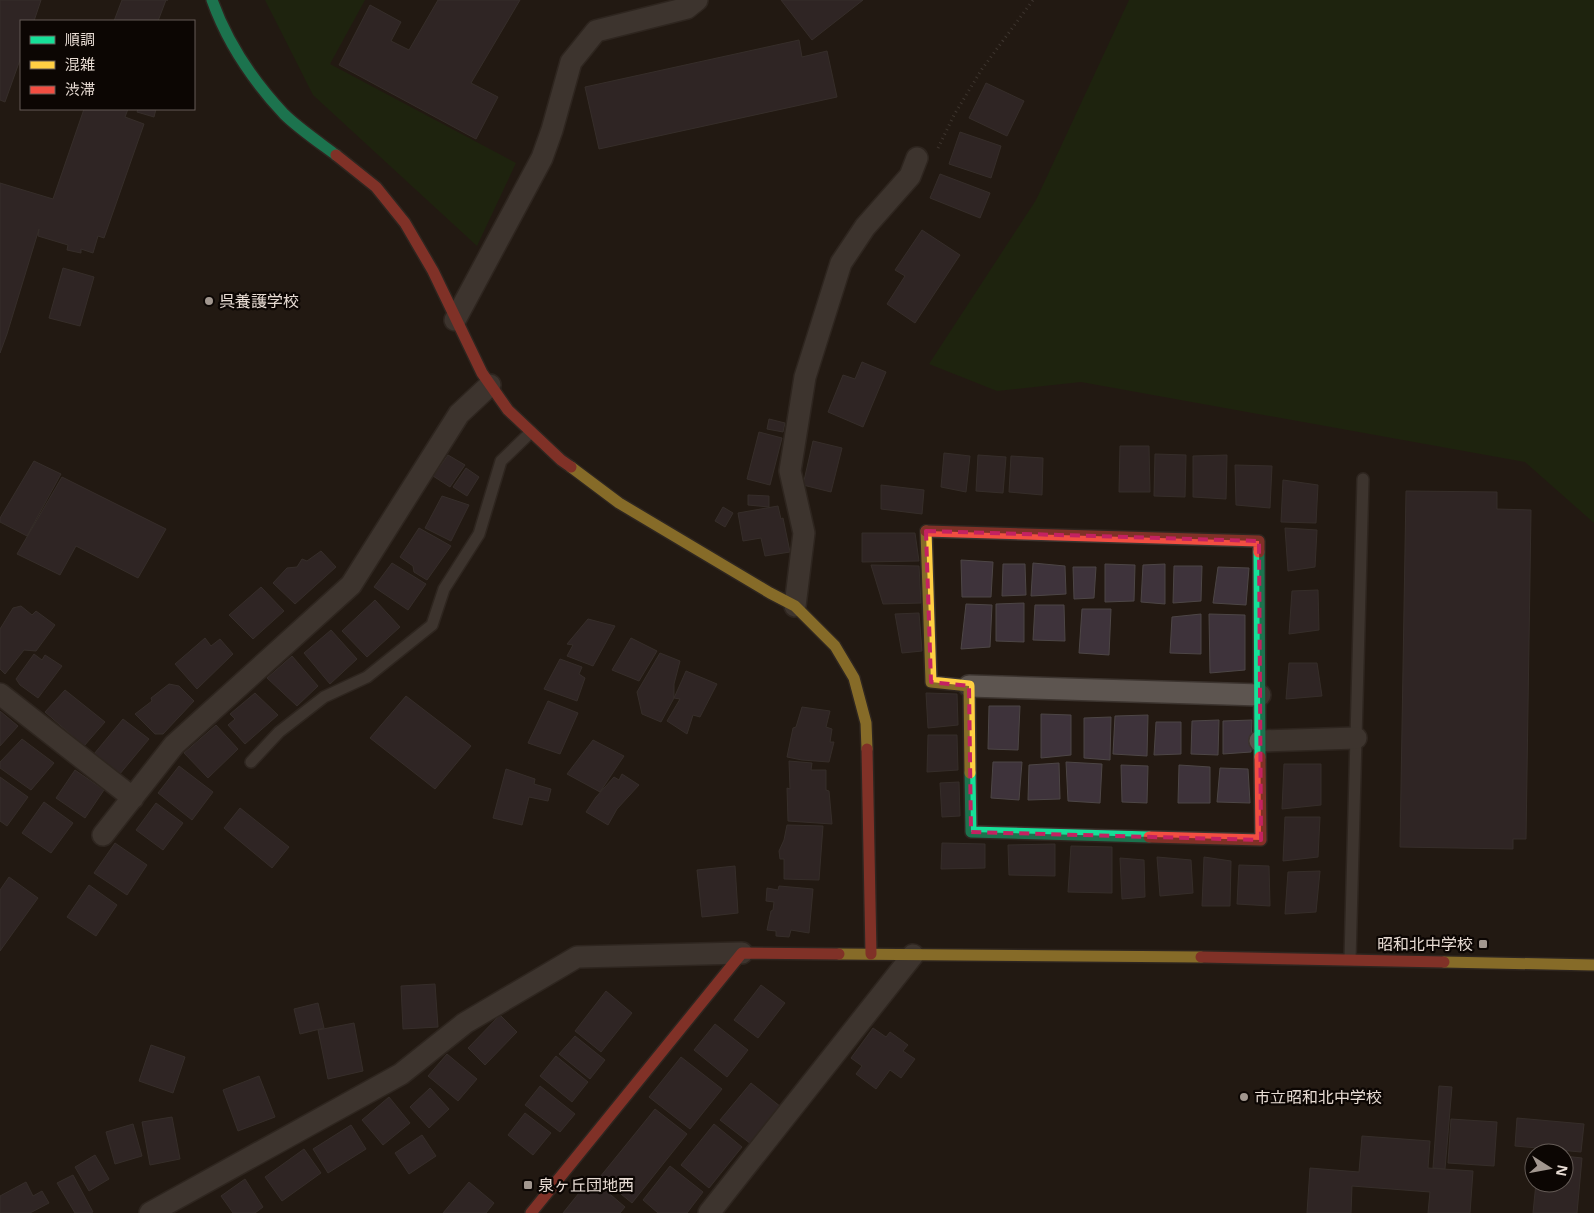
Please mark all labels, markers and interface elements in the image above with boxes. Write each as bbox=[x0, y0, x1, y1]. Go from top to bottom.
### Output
legend bbox=[20, 20, 195, 110]
text: 順調 bbox=[65, 29, 95, 49]
text: 混雑 bbox=[65, 54, 95, 74]
text: 渋滞 bbox=[65, 79, 95, 99]
place label: 呉養護学校 bbox=[219, 290, 299, 312]
marker: 呉養護学校 bbox=[203, 295, 215, 307]
place label: 昭和北中学校 bbox=[1377, 933, 1473, 955]
marker: 昭和北中学校 bbox=[1477, 938, 1489, 950]
place label: 市立昭和北中学校 bbox=[1254, 1086, 1382, 1108]
marker: 市立昭和北中学校 bbox=[1238, 1091, 1250, 1103]
north arrow bbox=[1524, 1143, 1574, 1193]
text: N bbox=[1552, 1163, 1573, 1178]
place label: 泉ヶ丘団地西 bbox=[538, 1174, 634, 1196]
marker: 泉ヶ丘団地西 bbox=[522, 1179, 534, 1191]

